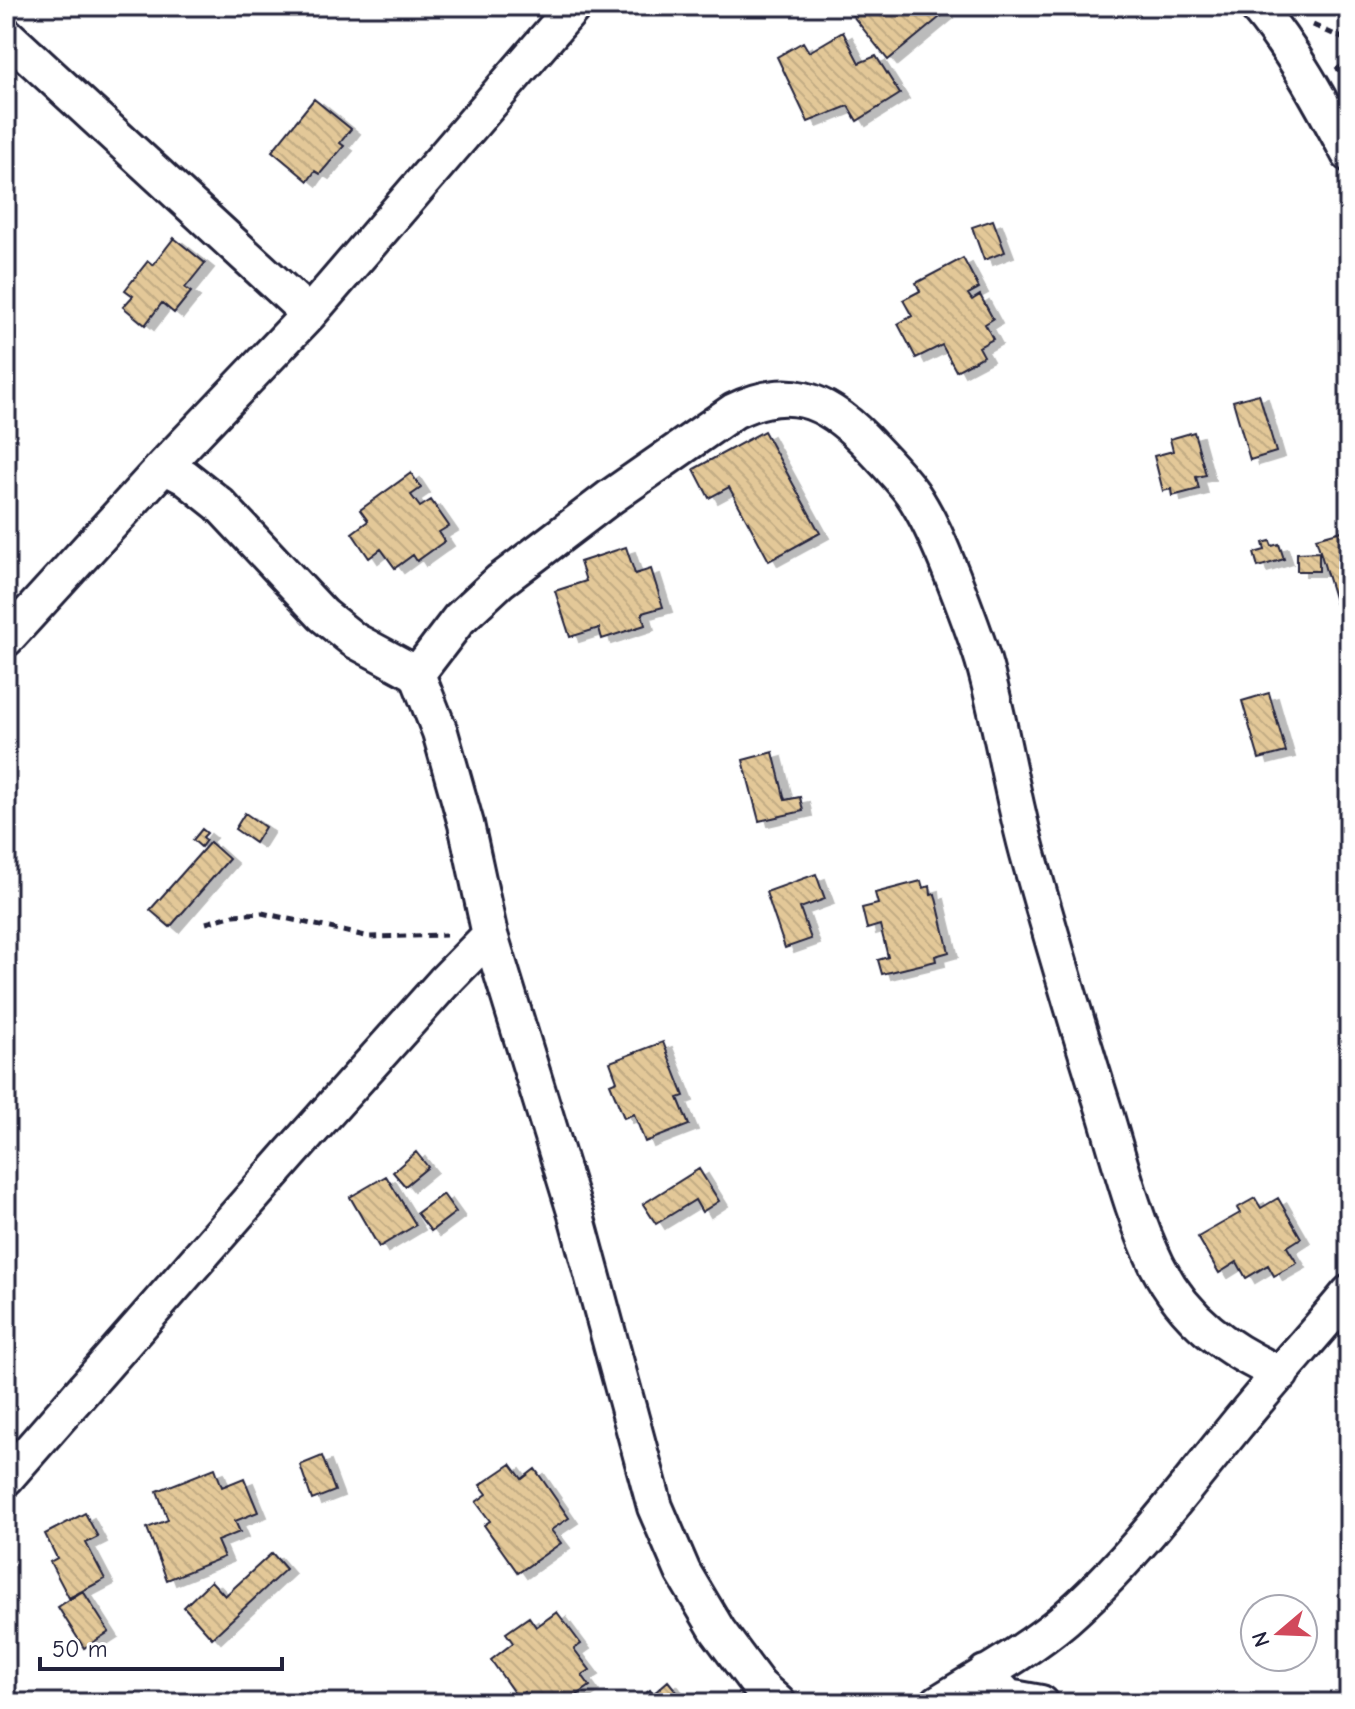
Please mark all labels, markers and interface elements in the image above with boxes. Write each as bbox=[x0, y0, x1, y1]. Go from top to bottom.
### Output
north arrow bbox=[1239, 1593, 1319, 1673]
scale bar bbox=[40, 1621, 282, 1671]
text: N bbox=[1246, 1628, 1276, 1650]
text: 50 m bbox=[52, 1635, 108, 1663]

